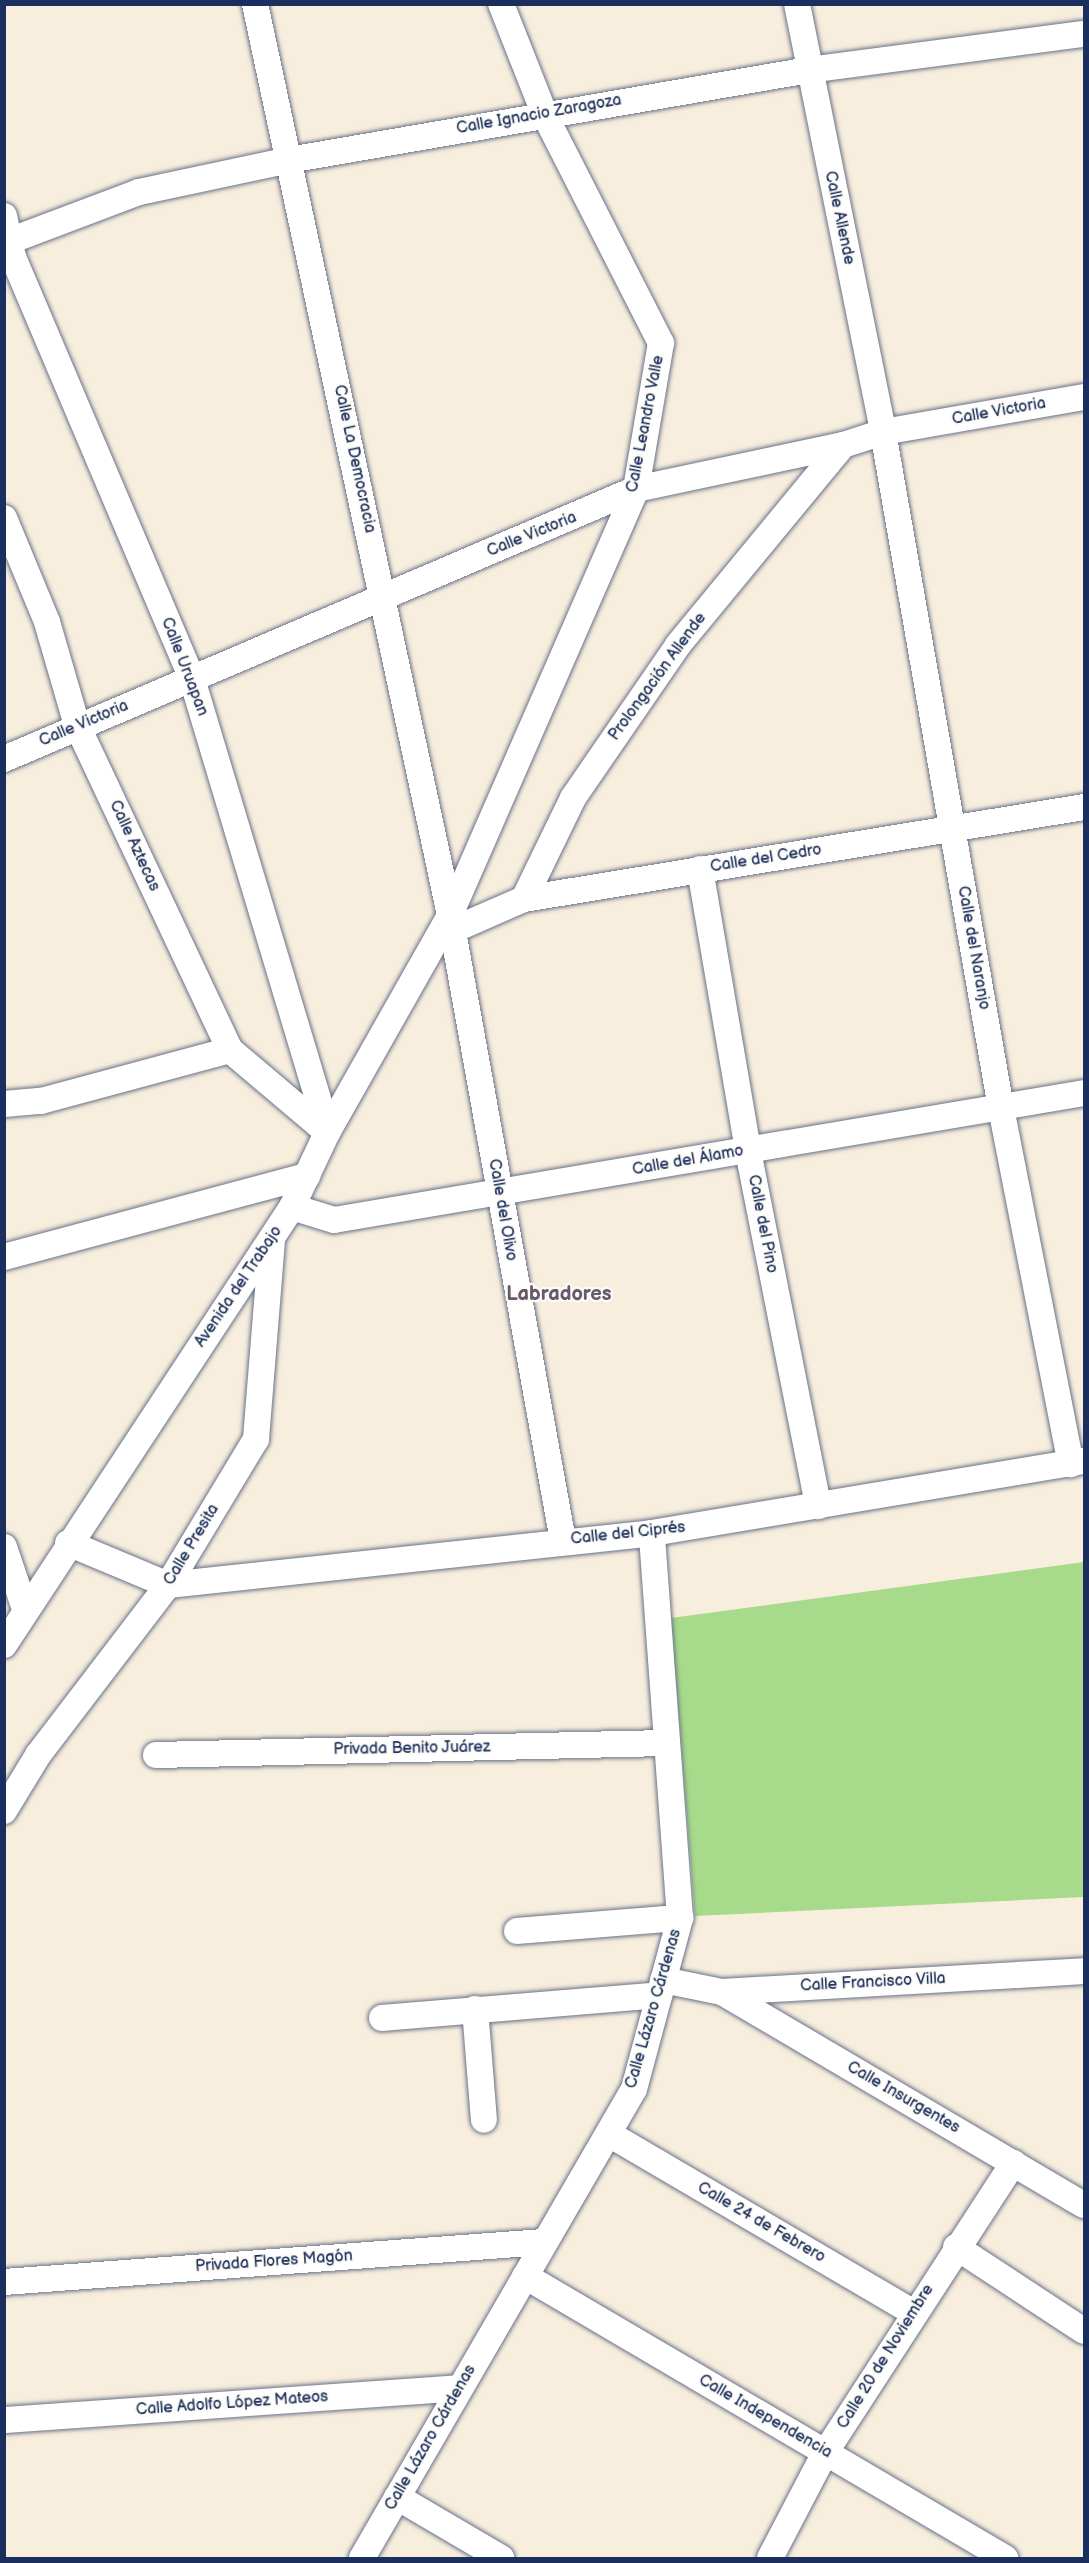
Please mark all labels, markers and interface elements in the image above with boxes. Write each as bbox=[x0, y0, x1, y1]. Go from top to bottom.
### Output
street label: Calle Ignacio Zaragoza bbox=[455, 91, 623, 139]
street label: Calle Allende bbox=[820, 169, 858, 267]
street label: Calle Leandro Valle bbox=[623, 354, 669, 494]
street label: Calle La Democracia bbox=[329, 383, 379, 535]
street label: Calle Victoria bbox=[950, 394, 1048, 430]
street label: Calle Victoria bbox=[484, 508, 580, 562]
street label: Prolongación Allende bbox=[605, 609, 711, 745]
street label: Calle Uruapan bbox=[156, 615, 212, 719]
street label: Calle Victoria bbox=[36, 697, 132, 751]
street label: Calle Aztecas bbox=[105, 797, 163, 895]
street label: Calle del Cedro bbox=[709, 841, 823, 877]
street label: Calle del Naranjo bbox=[953, 885, 993, 1011]
street label: Calle del Álamo bbox=[631, 1142, 745, 1180]
street label: Calle del Olivo bbox=[484, 1157, 520, 1263]
street label: Calle del Pino bbox=[743, 1173, 781, 1275]
street label: Avenida del Trabajo bbox=[191, 1223, 287, 1351]
district label: Labradores bbox=[506, 1282, 612, 1306]
street label: Calle Presita bbox=[160, 1501, 224, 1589]
street label: Calle del Ciprés bbox=[570, 1518, 686, 1550]
street label: Privada Benito Juárez bbox=[333, 1738, 491, 1760]
street label: Calle Lázaro Cárdenas bbox=[622, 1927, 686, 2091]
street label: Calle Francisco Villa bbox=[800, 1970, 946, 1996]
street label: Calle Insurgentes bbox=[843, 2058, 963, 2138]
street label: Calle 24 de Febrero bbox=[694, 2179, 828, 2267]
street label: Privada Flores Magón bbox=[195, 2247, 353, 2277]
street label: Calle 20 de Noviembre bbox=[834, 2281, 938, 2433]
street label: Calle Lázaro Cárdenas bbox=[381, 2362, 481, 2514]
street label: Calle Independencia bbox=[695, 2371, 835, 2463]
street label: Calle Adolfo López Mateos bbox=[135, 2388, 329, 2420]

